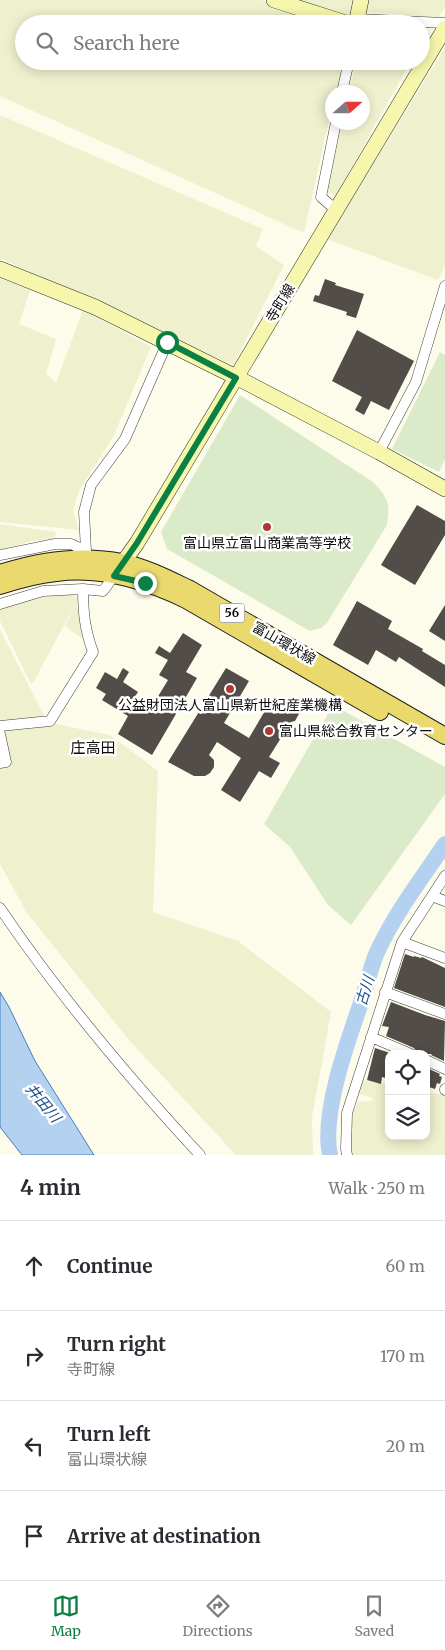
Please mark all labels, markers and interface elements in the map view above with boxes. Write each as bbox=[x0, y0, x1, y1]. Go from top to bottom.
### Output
search box bbox=[15, 15, 430, 70]
icon: search bbox=[33, 29, 61, 57]
text: Search here bbox=[73, 31, 180, 55]
north arrow bbox=[325, 85, 370, 130]
street label: 寺町線 bbox=[261, 280, 299, 326]
route start bbox=[156, 331, 179, 354]
marker: 富山県立富山商業高等学校 bbox=[261, 521, 273, 533]
place label: 富山県立富山商業高等学校 bbox=[183, 534, 351, 552]
route end bbox=[134, 572, 157, 595]
road number: 56 bbox=[220, 604, 244, 622]
street label: 富山環状線 bbox=[249, 618, 319, 668]
marker: 公益財団法人富山県新世紀産業機構 bbox=[224, 683, 236, 695]
place label: 公益財団法人富山県新世紀産業機構 bbox=[118, 696, 342, 714]
place label: 富山県総合教育センター bbox=[279, 722, 433, 740]
marker: 富山県総合教育センター bbox=[263, 725, 275, 737]
district label: 庄高田 bbox=[70, 738, 116, 757]
water label: 古川 bbox=[351, 972, 379, 1008]
map controls bbox=[385, 1050, 430, 1140]
button: locate bbox=[385, 1050, 430, 1095]
water label: 井田川 bbox=[22, 1079, 66, 1128]
button: layers bbox=[385, 1095, 430, 1140]
text: 4 min bbox=[20, 1174, 81, 1201]
text: Walk · 250 m bbox=[329, 1178, 425, 1198]
icon: ahead bbox=[20, 1252, 48, 1280]
text: Continue bbox=[67, 1254, 153, 1278]
text: 60 m bbox=[385, 1256, 425, 1276]
text: Turn right bbox=[67, 1332, 166, 1356]
icon: right bbox=[20, 1342, 48, 1370]
text: 170 m bbox=[380, 1346, 425, 1366]
text: 寺町線 bbox=[67, 1359, 115, 1379]
text: Turn left bbox=[67, 1422, 151, 1446]
icon: left bbox=[20, 1432, 48, 1460]
text: 20 m bbox=[386, 1436, 425, 1456]
text: 富山環状線 bbox=[67, 1449, 147, 1469]
icon: arrive bbox=[20, 1522, 48, 1550]
text: Arrive at destination bbox=[67, 1524, 261, 1548]
tab: Map bbox=[51, 1592, 81, 1640]
tab: Directions bbox=[183, 1592, 253, 1640]
tab: Saved bbox=[354, 1592, 394, 1640]

